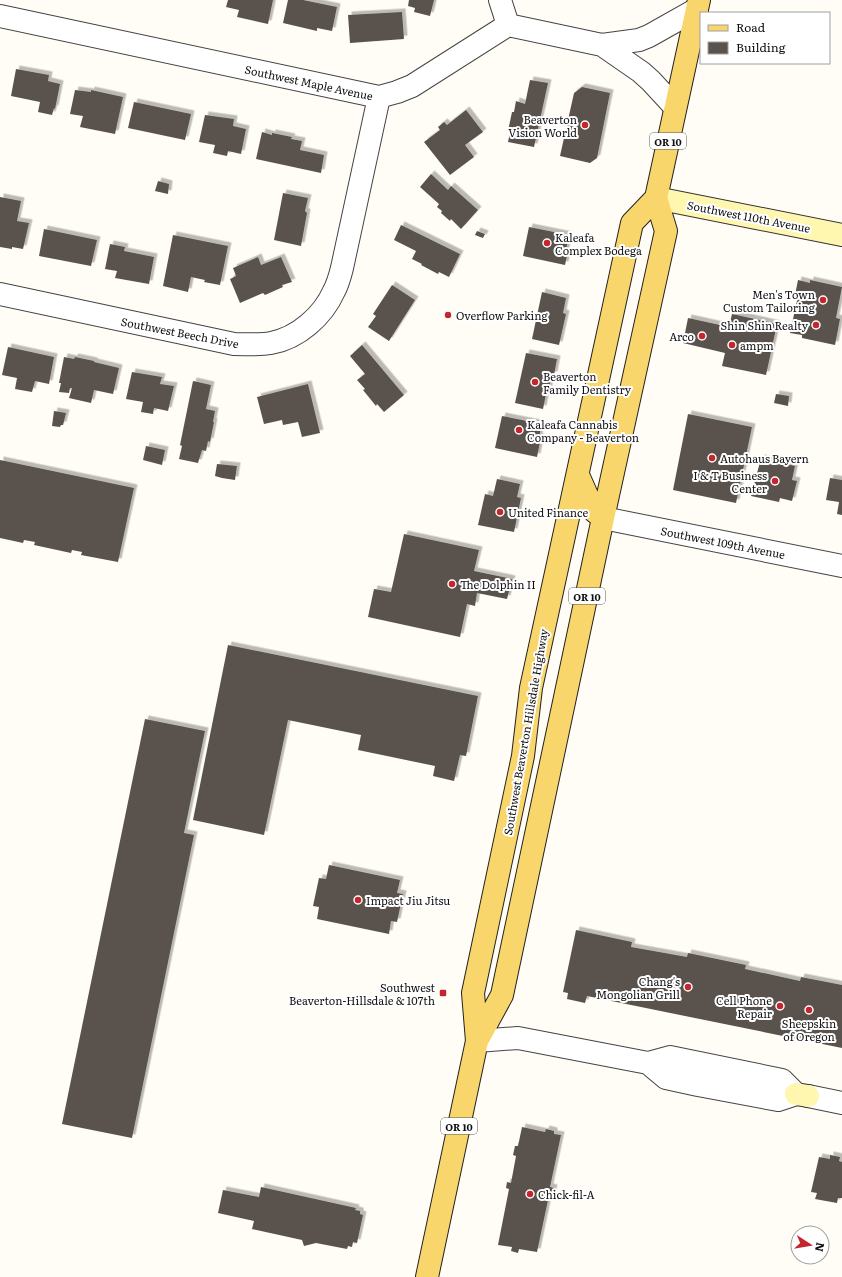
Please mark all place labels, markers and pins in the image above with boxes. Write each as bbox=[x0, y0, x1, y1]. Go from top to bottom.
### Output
place label: Beaverton Vision World bbox=[508, 111, 577, 140]
marker: Beaverton Vision World bbox=[580, 120, 590, 130]
place label: Kaleafa Complex Bodega bbox=[555, 229, 642, 258]
marker: Kaleafa Complex Bodega bbox=[542, 238, 552, 248]
place label: Men's Town Custom Tailoring bbox=[723, 286, 816, 315]
marker: Men's Town Custom Tailoring bbox=[818, 295, 828, 305]
place label: Overflow Parking bbox=[456, 307, 549, 323]
marker: Overflow Parking bbox=[443, 310, 453, 320]
place label: Shin Shin Realty bbox=[720, 317, 809, 333]
marker: Shin Shin Realty bbox=[811, 320, 821, 330]
place label: Arco bbox=[669, 328, 694, 344]
marker: Arco bbox=[697, 331, 707, 341]
place label: ampm bbox=[740, 337, 774, 353]
marker: ampm bbox=[727, 340, 737, 350]
place label: Beaverton Family Dentistry bbox=[543, 368, 632, 397]
marker: Beaverton Family Dentistry bbox=[530, 377, 540, 387]
place label: Kaleafa Cannabis Company - Beaverton bbox=[527, 416, 639, 445]
marker: Kaleafa Cannabis Company - Beaverton bbox=[514, 425, 524, 435]
place label: Autohaus Bayern bbox=[720, 450, 809, 466]
marker: Autohaus Bayern bbox=[707, 453, 717, 463]
place label: I & T Business Center bbox=[693, 467, 768, 496]
marker: I & T Business Center bbox=[770, 476, 780, 486]
place label: United Finance bbox=[508, 504, 588, 520]
marker: United Finance bbox=[495, 507, 505, 517]
place label: The Dolphin II bbox=[460, 576, 536, 592]
marker: The Dolphin II bbox=[447, 579, 457, 589]
place label: Impact Jiu Jitsu bbox=[366, 892, 450, 908]
marker: Impact Jiu Jitsu bbox=[353, 895, 363, 905]
place label: Chang's Mongolian Grill bbox=[596, 973, 680, 1002]
place label: Southwest Beaverton-Hillsdale & 107th bbox=[289, 979, 436, 1008]
marker: Chang's Mongolian Grill bbox=[683, 982, 693, 992]
marker: Southwest Beaverton-Hillsdale & 107th bbox=[438, 988, 448, 998]
place label: Cell Phone Repair bbox=[716, 992, 773, 1021]
marker: Cell Phone Repair bbox=[775, 1001, 785, 1011]
marker: Sheepskin of Oregon bbox=[804, 1005, 814, 1015]
place label: Sheepskin of Oregon bbox=[782, 1015, 836, 1044]
place label: Chick-fil-A bbox=[538, 1186, 595, 1202]
marker: Chick-fil-A bbox=[525, 1189, 535, 1199]

